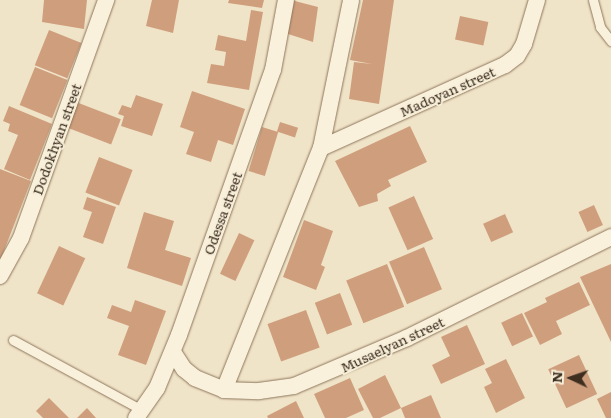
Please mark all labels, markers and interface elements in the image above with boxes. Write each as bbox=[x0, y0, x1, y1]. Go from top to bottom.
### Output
street label: Madoyan street bbox=[397, 62, 497, 120]
street label: Dodokhyan street bbox=[28, 81, 84, 197]
street label: Odessa street bbox=[199, 169, 245, 257]
street label: Musaelyan street bbox=[337, 313, 447, 375]
north arrow bbox=[546, 353, 596, 403]
text: N bbox=[546, 371, 566, 384]

